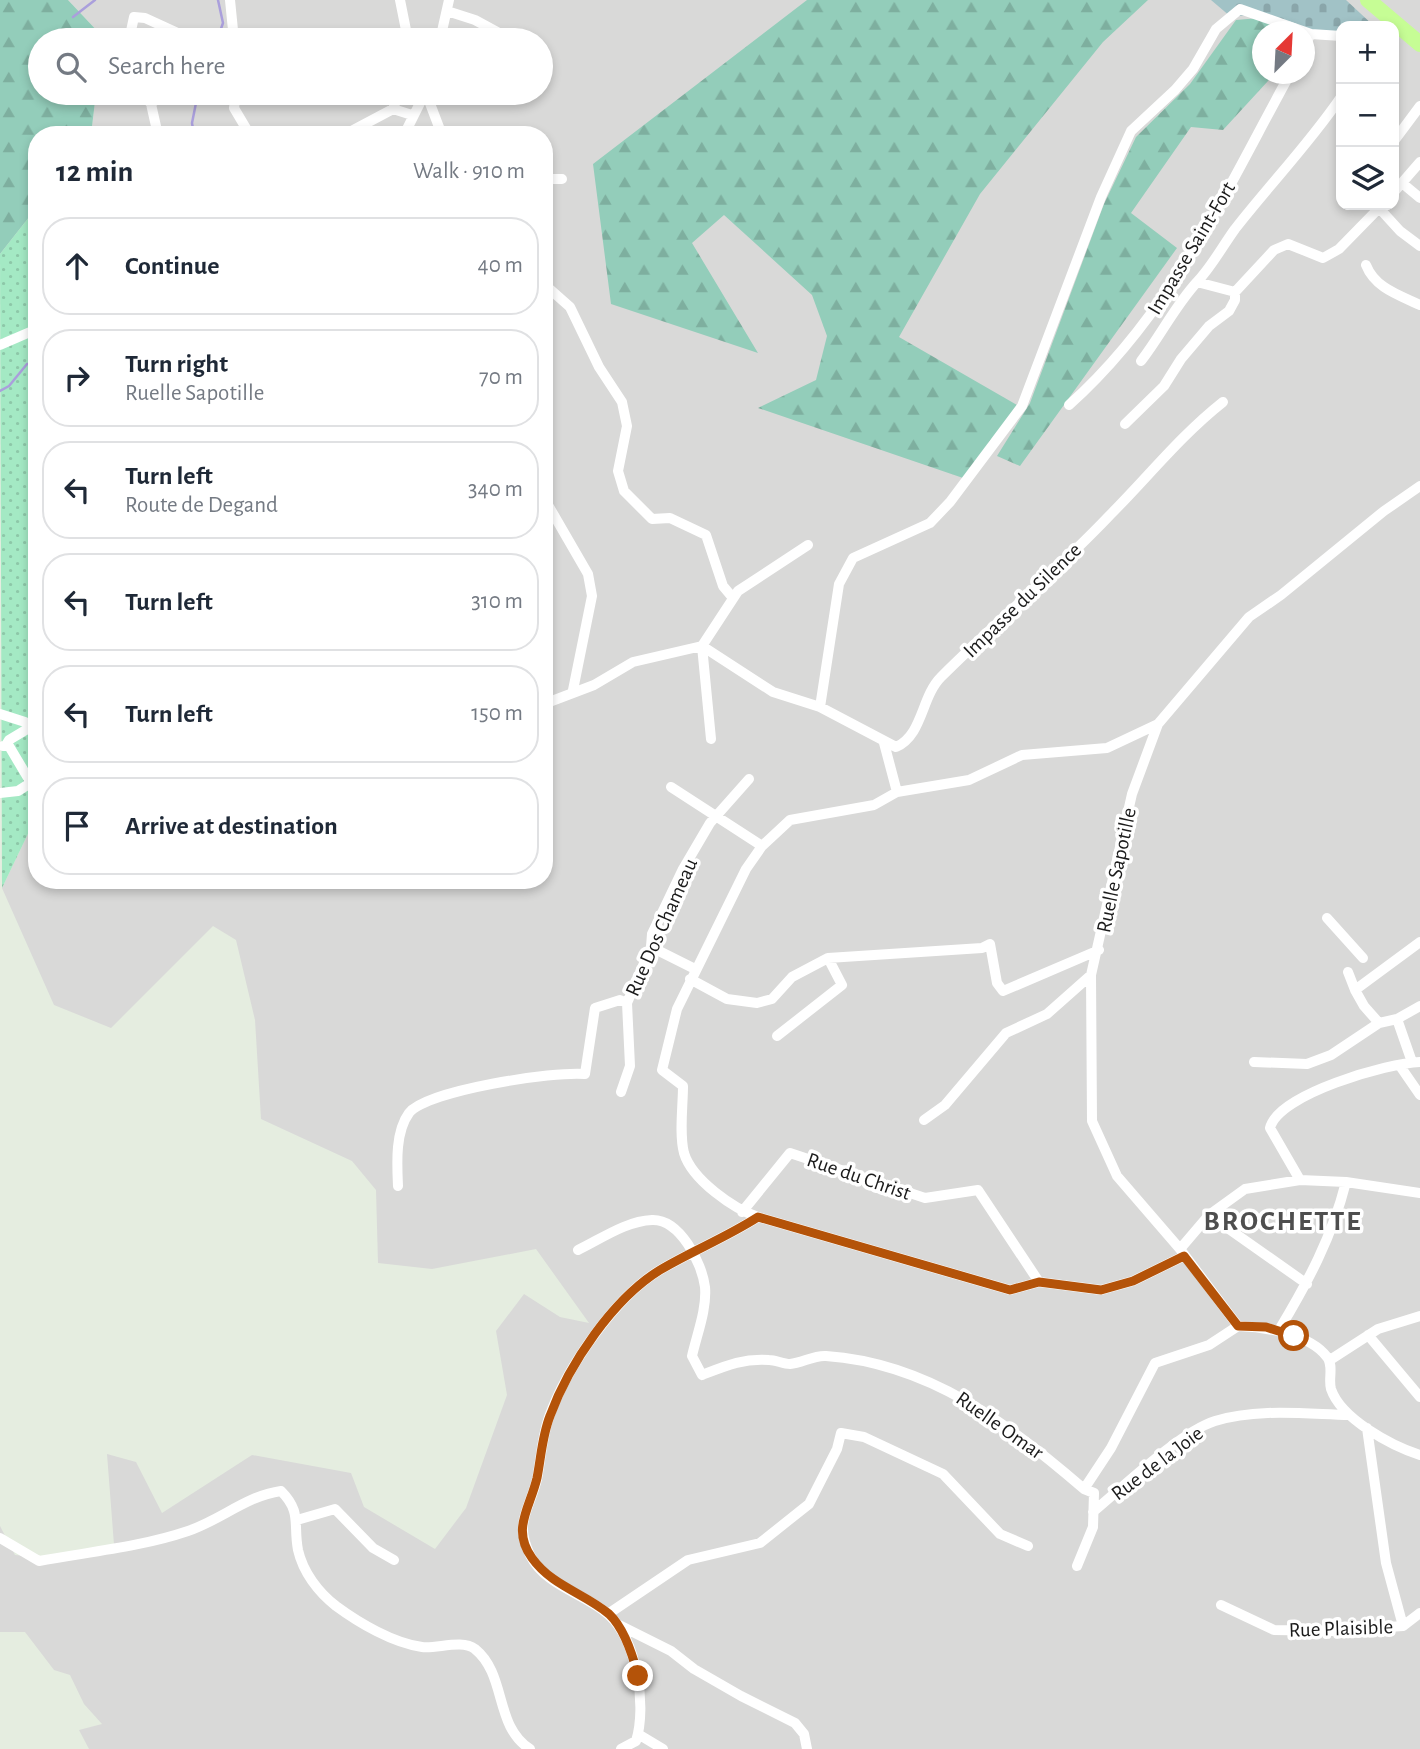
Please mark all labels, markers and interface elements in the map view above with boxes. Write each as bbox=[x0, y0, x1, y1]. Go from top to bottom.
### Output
north arrow bbox=[1252, 21, 1315, 84]
map controls bbox=[1336, 21, 1399, 210]
button: + bbox=[1336, 21, 1399, 84]
search box bbox=[28, 28, 553, 105]
icon: search bbox=[52, 48, 90, 86]
text: Search here bbox=[108, 53, 226, 79]
button: − bbox=[1336, 84, 1399, 147]
button: layers bbox=[1336, 147, 1399, 210]
text: 12 min bbox=[56, 157, 133, 187]
text: Walk · 910 m bbox=[413, 160, 525, 183]
street label: Impasse Saint-Fort bbox=[1144, 178, 1239, 318]
icon: ahead bbox=[58, 247, 96, 285]
text: Continue bbox=[125, 253, 220, 279]
text: 40 m bbox=[478, 254, 523, 277]
text: Turn right bbox=[125, 351, 228, 377]
icon: right bbox=[58, 359, 96, 397]
text: 70 m bbox=[479, 366, 523, 389]
text: Ruelle Sapotille bbox=[125, 382, 264, 405]
text: Turn left bbox=[125, 463, 213, 489]
icon: left bbox=[58, 471, 96, 509]
text: 340 m bbox=[468, 478, 523, 501]
text: Route de Degand bbox=[125, 494, 278, 517]
street label: Impasse du Silence bbox=[959, 539, 1085, 662]
icon: left bbox=[58, 583, 96, 621]
text: Turn left bbox=[125, 589, 213, 615]
text: 310 m bbox=[471, 590, 523, 613]
icon: left bbox=[58, 695, 96, 733]
text: Turn left bbox=[125, 701, 213, 727]
text: 150 m bbox=[471, 702, 523, 725]
street label: Ruelle Sapotille bbox=[1093, 806, 1140, 934]
icon: arrive bbox=[58, 807, 96, 845]
text: Arrive at destination bbox=[125, 813, 338, 839]
street label: Rue Dos Chameau bbox=[622, 855, 701, 999]
street label: Rue du Christ bbox=[804, 1149, 914, 1204]
district label: BROCHETTE bbox=[1204, 1208, 1362, 1236]
route start bbox=[1278, 1320, 1309, 1351]
street label: Ruelle Omar bbox=[952, 1388, 1047, 1463]
street label: Rue de la Joie bbox=[1108, 1422, 1207, 1504]
street label: Rue Plaisible bbox=[1288, 1616, 1394, 1641]
route end bbox=[622, 1660, 653, 1691]

